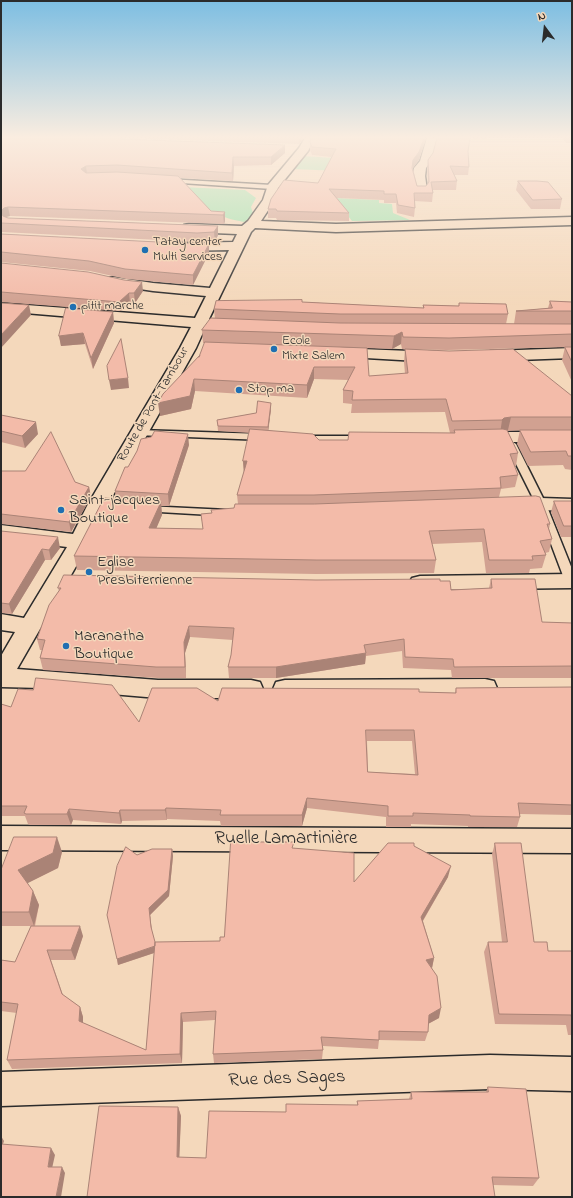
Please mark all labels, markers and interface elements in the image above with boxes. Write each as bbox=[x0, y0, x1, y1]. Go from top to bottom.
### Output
north arrow bbox=[525, 8, 565, 48]
text: N bbox=[536, 8, 548, 25]
place label: Tatay center Multi services bbox=[153, 235, 222, 266]
marker: Tatay center Multi services bbox=[140, 245, 150, 255]
place label: pitit marche bbox=[81, 299, 144, 315]
marker: pitit marche bbox=[68, 302, 78, 312]
place label: Ecole Mixte Salem bbox=[282, 334, 345, 365]
marker: Ecole Mixte Salem bbox=[269, 344, 279, 354]
street label: Route de Pont-Tambour bbox=[115, 345, 193, 465]
place label: Stop ma bbox=[247, 382, 294, 398]
marker: Stop ma bbox=[234, 385, 244, 395]
place label: Saint-jacques Boutique bbox=[69, 491, 160, 529]
marker: Saint-jacques Boutique bbox=[56, 505, 66, 515]
place label: Eglise Presbiterrienne bbox=[97, 553, 192, 591]
marker: Eglise Presbiterrienne bbox=[84, 567, 94, 577]
place label: Maranatha Boutique bbox=[74, 627, 144, 665]
marker: Maranatha Boutique bbox=[61, 641, 71, 651]
street label: Ruelle Lamartinière bbox=[214, 829, 358, 851]
street label: Rue des Sages bbox=[228, 1067, 346, 1093]

